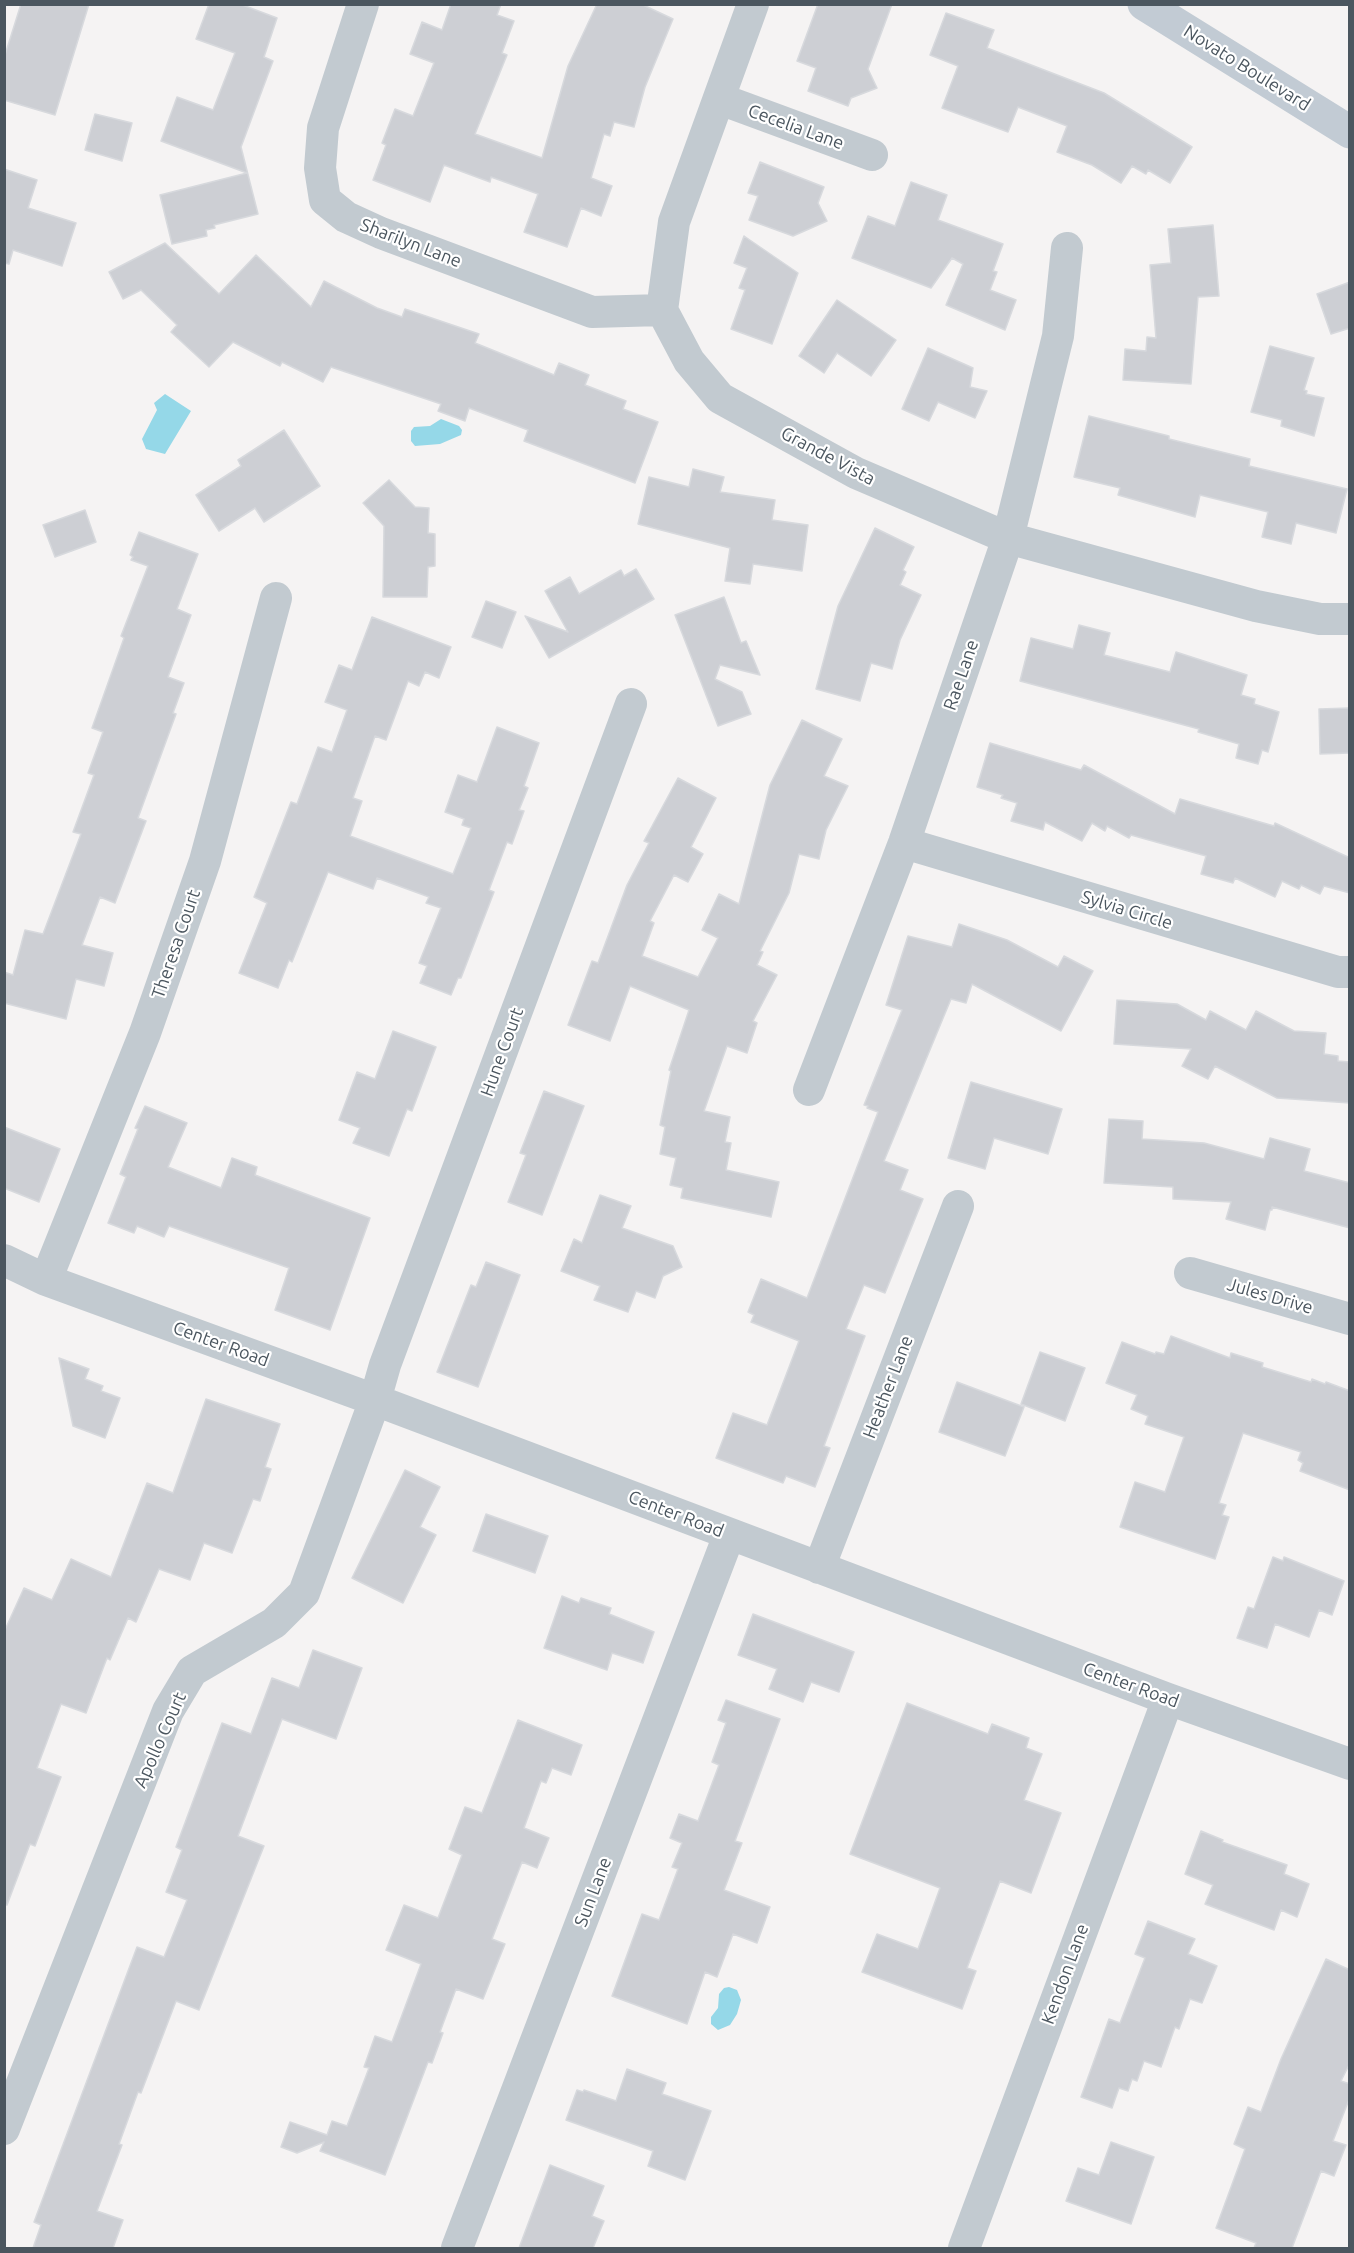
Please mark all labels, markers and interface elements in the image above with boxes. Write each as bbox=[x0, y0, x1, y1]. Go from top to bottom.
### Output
street label: Novato Boulevard bbox=[1180, 20, 1314, 116]
street label: Cecelia Lane bbox=[745, 100, 847, 154]
street label: Sharilyn Lane bbox=[357, 214, 465, 272]
street label: Grande Vista bbox=[777, 422, 879, 490]
street label: Rae Lane bbox=[939, 637, 983, 713]
street label: Sylvia Circle bbox=[1079, 886, 1175, 934]
street label: Theresa Court bbox=[147, 887, 205, 1001]
street label: Hune Court bbox=[476, 1005, 528, 1099]
street label: Jules Drive bbox=[1225, 1273, 1315, 1319]
street label: Center Road bbox=[170, 1317, 272, 1371]
street label: Heather Lane bbox=[858, 1332, 918, 1442]
street label: Center Road bbox=[625, 1486, 727, 1542]
street label: Center Road bbox=[1080, 1658, 1182, 1712]
street label: Apollo Court bbox=[129, 1689, 191, 1791]
street label: Sun Lane bbox=[570, 1854, 616, 1930]
street label: Kendon Lane bbox=[1037, 1921, 1093, 2027]

